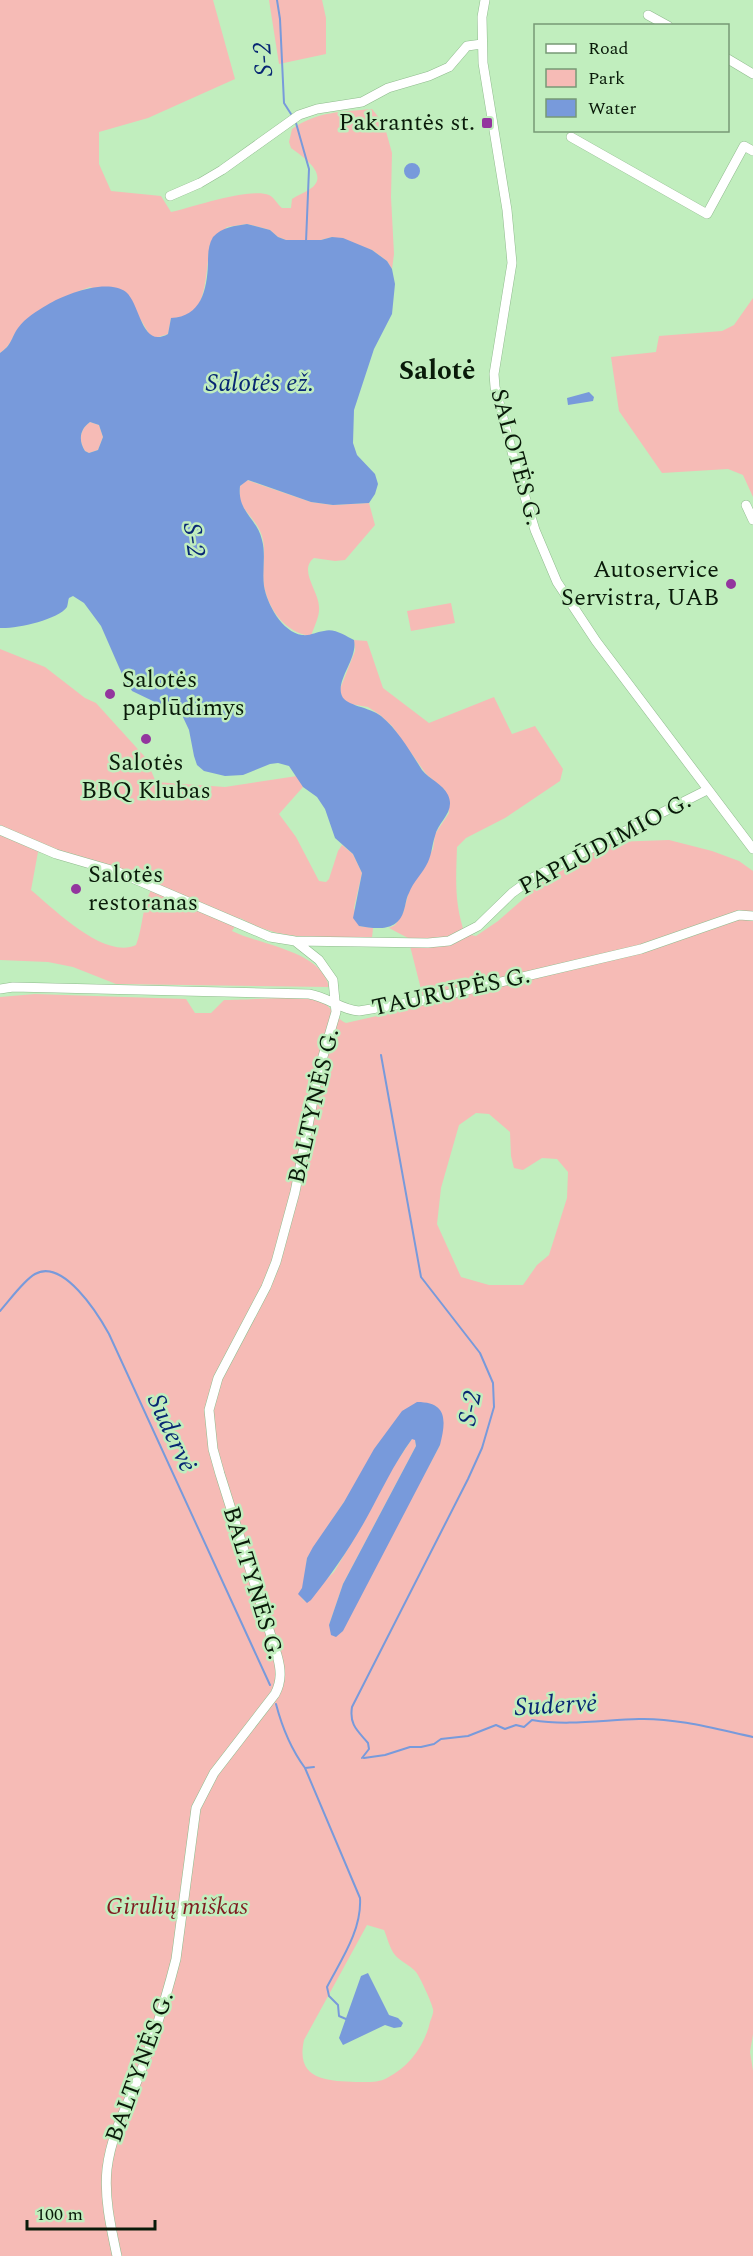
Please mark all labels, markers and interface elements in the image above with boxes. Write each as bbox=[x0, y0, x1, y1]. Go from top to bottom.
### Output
legend bbox=[534, 24, 729, 132]
text: Road bbox=[588, 35, 629, 62]
water label: S-2 bbox=[242, 40, 284, 78]
text: Park bbox=[588, 65, 625, 92]
text: Water bbox=[588, 95, 636, 122]
place label: Pakrantės st. bbox=[339, 105, 475, 141]
marker: Pakrantės st. bbox=[480, 116, 494, 130]
district label: Salotė bbox=[399, 350, 475, 392]
water label: Salotės ež. bbox=[206, 363, 314, 403]
street label: SALOTĖS G. bbox=[480, 385, 552, 529]
water label: S-2 bbox=[172, 520, 216, 560]
place label: Autoservice Servistra, UAB bbox=[561, 552, 719, 616]
marker: Autoservice Servistra, UAB bbox=[724, 577, 738, 591]
place label: Salotės paplūdimys bbox=[122, 662, 245, 726]
marker: Salotės paplūdimys bbox=[103, 687, 117, 701]
marker: Salotės BBQ Klubas bbox=[139, 732, 153, 746]
place label: Salotės BBQ Klubas bbox=[81, 745, 211, 809]
street label: PAPLŪDIMIO G. bbox=[512, 783, 698, 905]
place label: Salotės restoranas bbox=[88, 857, 198, 921]
marker: Salotės restoranas bbox=[69, 882, 83, 896]
street label: TAURUPĖS G. bbox=[369, 958, 533, 1026]
street label: BALTYNĖS G. bbox=[279, 1025, 349, 1187]
water label: Sudervė bbox=[136, 1387, 208, 1479]
water label: S-2 bbox=[447, 1387, 493, 1429]
street label: BALTYNĖS G. bbox=[213, 1502, 293, 1664]
water label: Sudervė bbox=[514, 1683, 598, 1727]
park label: Girulių miškas bbox=[106, 1889, 249, 1925]
street label: BALTYNĖS G. bbox=[96, 1986, 184, 2148]
scale bar bbox=[27, 2193, 154, 2231]
text: 100 m bbox=[36, 2201, 83, 2228]

